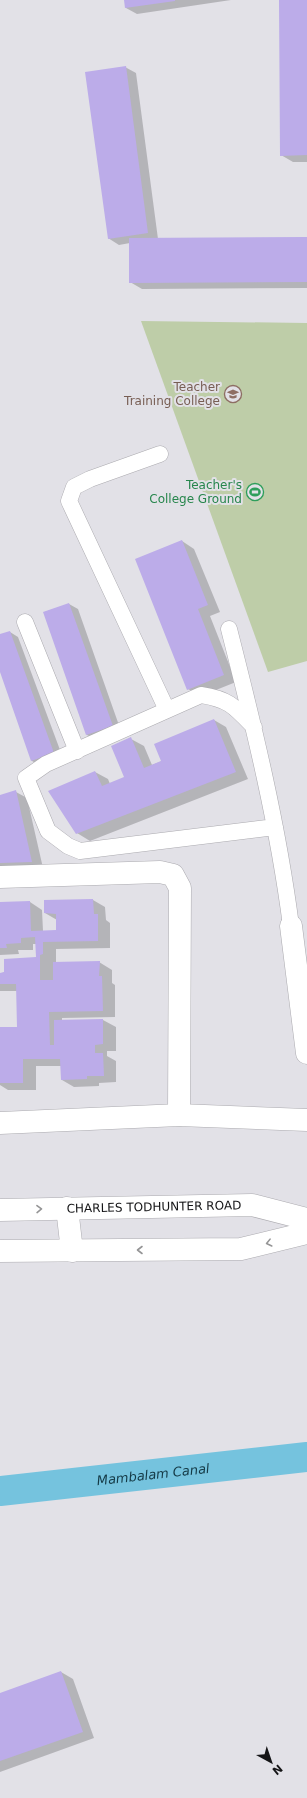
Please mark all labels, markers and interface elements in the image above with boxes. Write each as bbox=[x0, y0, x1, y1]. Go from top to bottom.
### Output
place label: Teacher Training College bbox=[123, 380, 220, 408]
school or university icon: Teacher Training College bbox=[223, 384, 243, 404]
place label: Teacher's College Ground bbox=[149, 478, 242, 506]
sports icon: Teacher's College Ground bbox=[245, 482, 265, 502]
street label: CHARLES TODHUNTER ROAD bbox=[66, 1198, 241, 1216]
one-way arrow bbox=[36, 1205, 42, 1213]
one-way arrow bbox=[266, 1238, 272, 1246]
one-way arrow bbox=[137, 1246, 143, 1254]
water label: Mambalam Canal bbox=[96, 1461, 211, 1488]
north arrow bbox=[251, 1742, 291, 1782]
text: N bbox=[269, 1761, 285, 1777]

